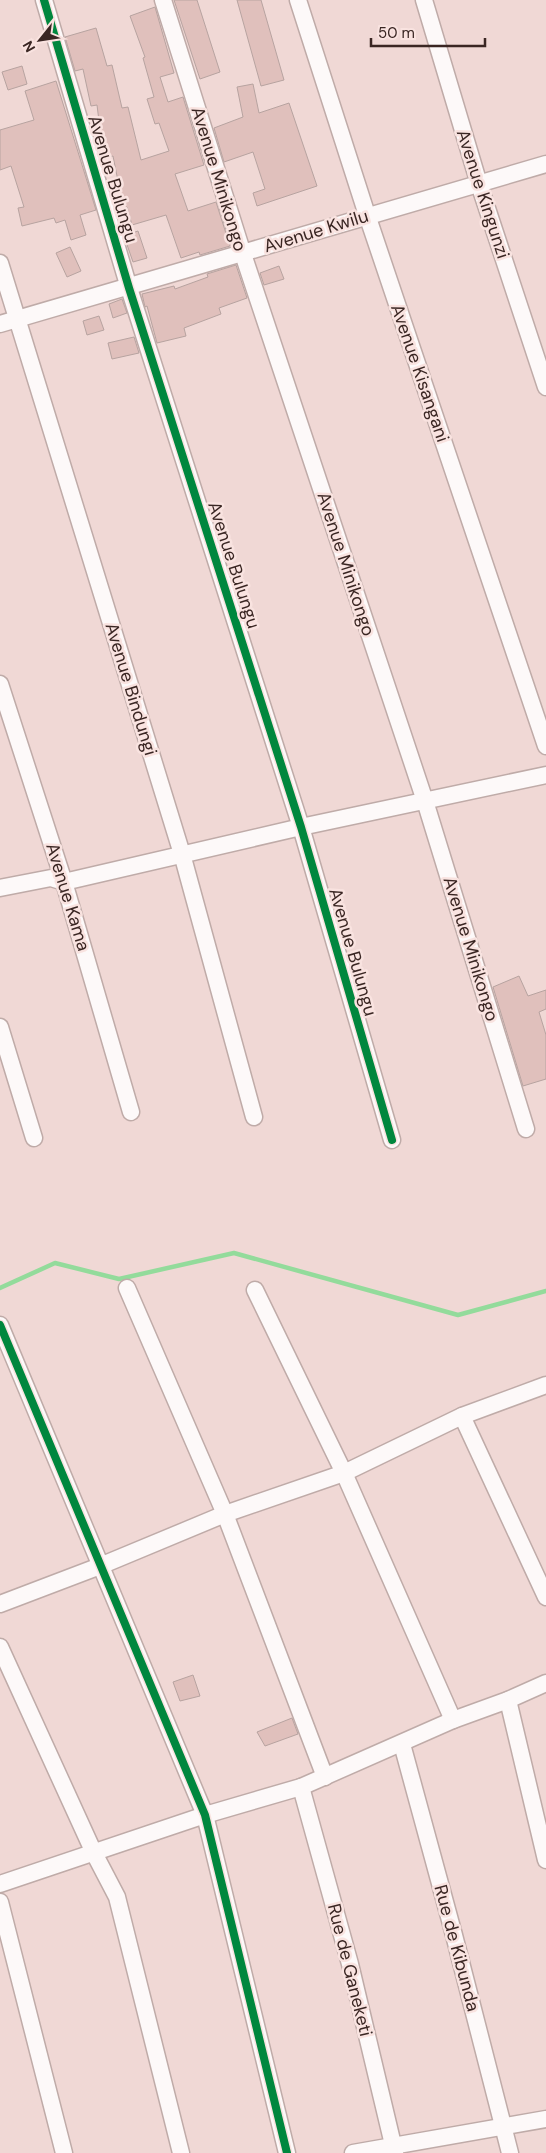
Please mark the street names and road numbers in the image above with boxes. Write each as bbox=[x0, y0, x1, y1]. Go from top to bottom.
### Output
street label: Avenue Minikongo bbox=[186, 104, 252, 254]
street label: Avenue Bulungu bbox=[82, 112, 144, 246]
street label: Avenue Kingunzi bbox=[451, 126, 515, 262]
street label: Avenue Kwilu bbox=[261, 204, 371, 258]
street label: Avenue Kisangani bbox=[385, 301, 455, 445]
street label: Avenue Minikongo bbox=[311, 489, 381, 639]
street label: Avenue Bulungu bbox=[202, 498, 266, 632]
street label: Avenue Bindungi bbox=[99, 620, 163, 758]
street label: Avenue Kama bbox=[40, 840, 96, 954]
street label: Avenue Minikongo bbox=[438, 874, 504, 1024]
street label: Avenue Bulungu bbox=[323, 885, 383, 1019]
street label: Rue de Kibunda bbox=[429, 1882, 485, 2014]
street label: Rue de Ganeketi bbox=[322, 1901, 378, 2039]

